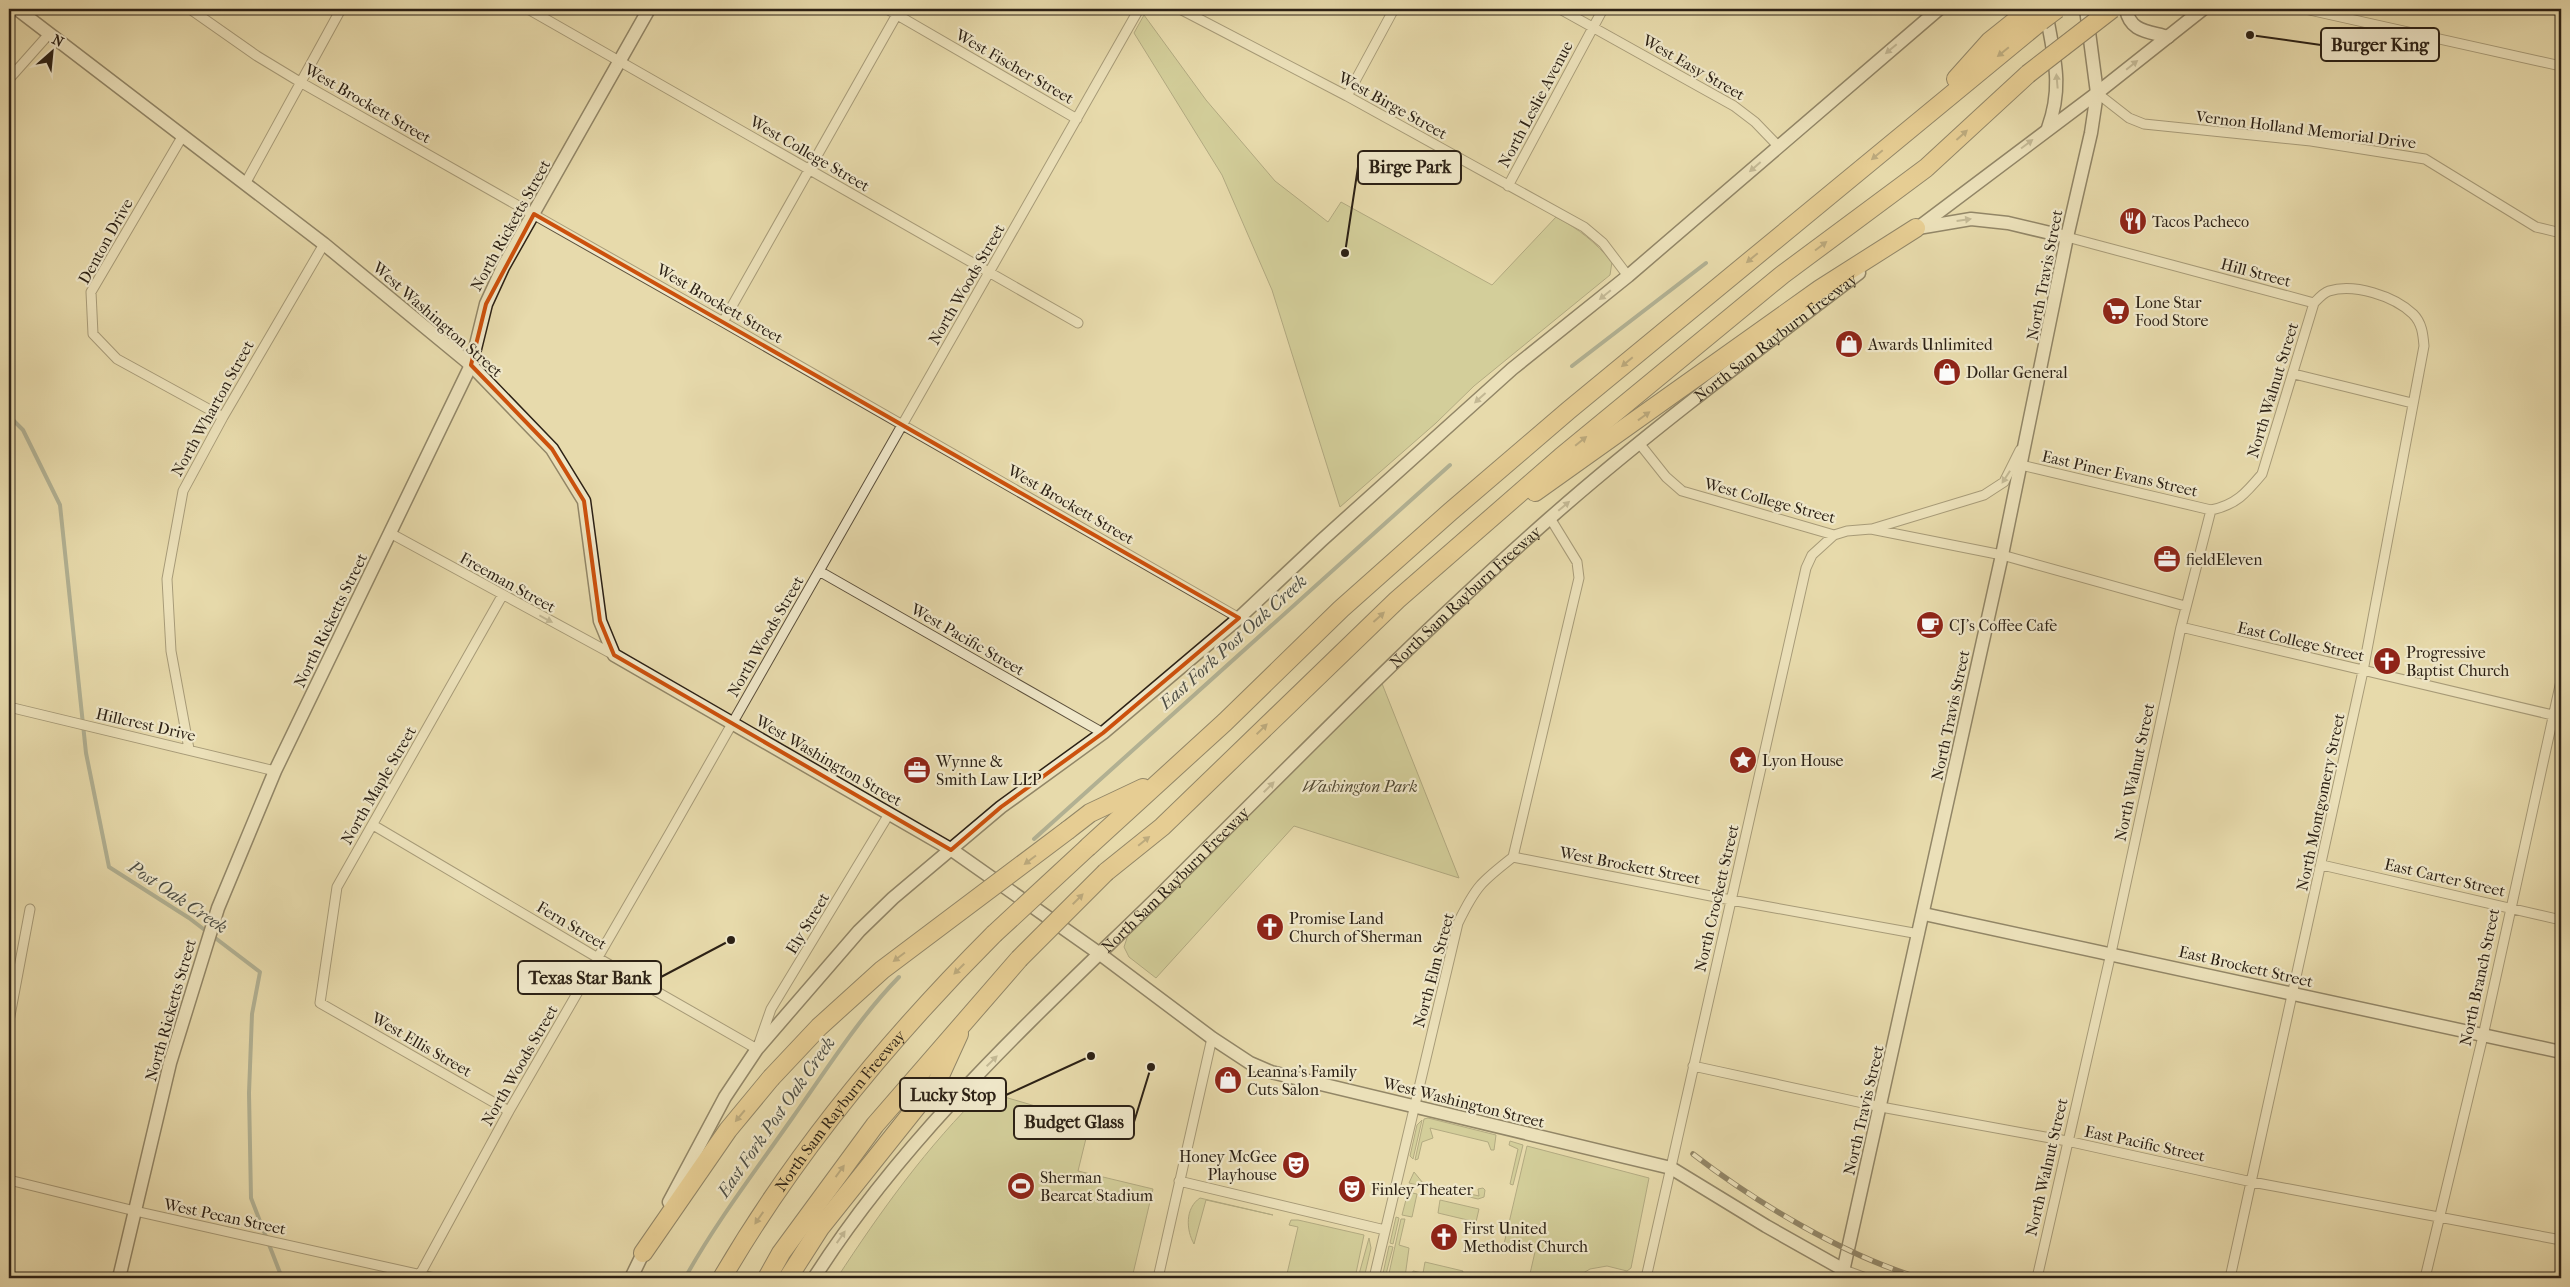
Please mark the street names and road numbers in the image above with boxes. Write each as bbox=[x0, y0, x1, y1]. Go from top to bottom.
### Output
street label: West Fischer Street bbox=[952, 24, 1077, 108]
street label: West Easy Street bbox=[1638, 30, 1748, 104]
street label: North Leslie Avenue bbox=[1494, 38, 1577, 171]
street label: West Brockett Street bbox=[300, 59, 435, 148]
street label: West Birge Street bbox=[1334, 67, 1451, 143]
street label: Vernon Holland Memorial Drive bbox=[2194, 106, 2417, 152]
street label: West College Street bbox=[746, 111, 873, 196]
street label: North Ricketts Street bbox=[466, 156, 555, 294]
street label: Denton Drive bbox=[74, 195, 137, 287]
street label: North Travis Street bbox=[2022, 208, 2067, 342]
street label: North Woods Street bbox=[924, 220, 1009, 348]
street label: Hill Street bbox=[2219, 254, 2293, 291]
street label: West Washington Street bbox=[368, 257, 507, 381]
street label: West Brockett Street bbox=[652, 259, 787, 348]
street label: North Sam Rayburn Freeway bbox=[1690, 269, 1861, 406]
street label: North Walnut Street bbox=[2243, 320, 2302, 460]
street label: North Wharton Street bbox=[167, 337, 258, 480]
street label: East Piner Evans Street bbox=[2040, 446, 2200, 501]
street label: West Brockett Street bbox=[1003, 460, 1138, 549]
street label: West College Street bbox=[1701, 474, 1838, 527]
street label: North Sam Rayburn Freeway bbox=[1386, 521, 1545, 672]
street label: Freeman Street bbox=[456, 548, 559, 617]
street label: North Ricketts Street bbox=[290, 550, 371, 690]
street label: North Woods Street bbox=[723, 572, 808, 700]
street label: West Pacific Street bbox=[907, 599, 1028, 680]
street label: East College Street bbox=[2236, 618, 2367, 665]
street label: North Travis Street bbox=[1927, 648, 1974, 782]
street label: North Walnut Street bbox=[2111, 701, 2158, 843]
street label: Hillcrest Drive bbox=[94, 704, 198, 745]
street label: West Washington Street bbox=[751, 710, 906, 810]
street label: North Montgomery Street bbox=[2292, 711, 2349, 893]
street label: North Maple Street bbox=[337, 723, 420, 848]
street label: North Sam Rayburn Freeway bbox=[1097, 802, 1254, 957]
street label: North Crockett Street bbox=[1690, 822, 1743, 974]
street label: West Brockett Street bbox=[1557, 842, 1702, 888]
street label: East Carter Street bbox=[2383, 854, 2507, 901]
street label: Ely Street bbox=[782, 889, 833, 957]
street label: Fern Street bbox=[533, 897, 610, 954]
street label: North Branch Street bbox=[2456, 906, 2503, 1048]
street label: North Elm Street bbox=[1409, 910, 1458, 1030]
street label: North Ricketts Street bbox=[141, 937, 200, 1083]
street label: East Brockett Street bbox=[2177, 942, 2315, 991]
street label: North Woods Street bbox=[477, 1001, 562, 1129]
street label: West Ellis Street bbox=[367, 1008, 475, 1081]
street label: North Sam Rayburn Freeway bbox=[771, 1026, 910, 1195]
street label: North Travis Street bbox=[1839, 1043, 1888, 1177]
street label: West Washington Street bbox=[1380, 1073, 1547, 1132]
street label: North Walnut Street bbox=[2021, 1096, 2072, 1238]
street label: East Pacific Street bbox=[2083, 1121, 2207, 1166]
street label: West Pecan Street bbox=[161, 1194, 288, 1239]

